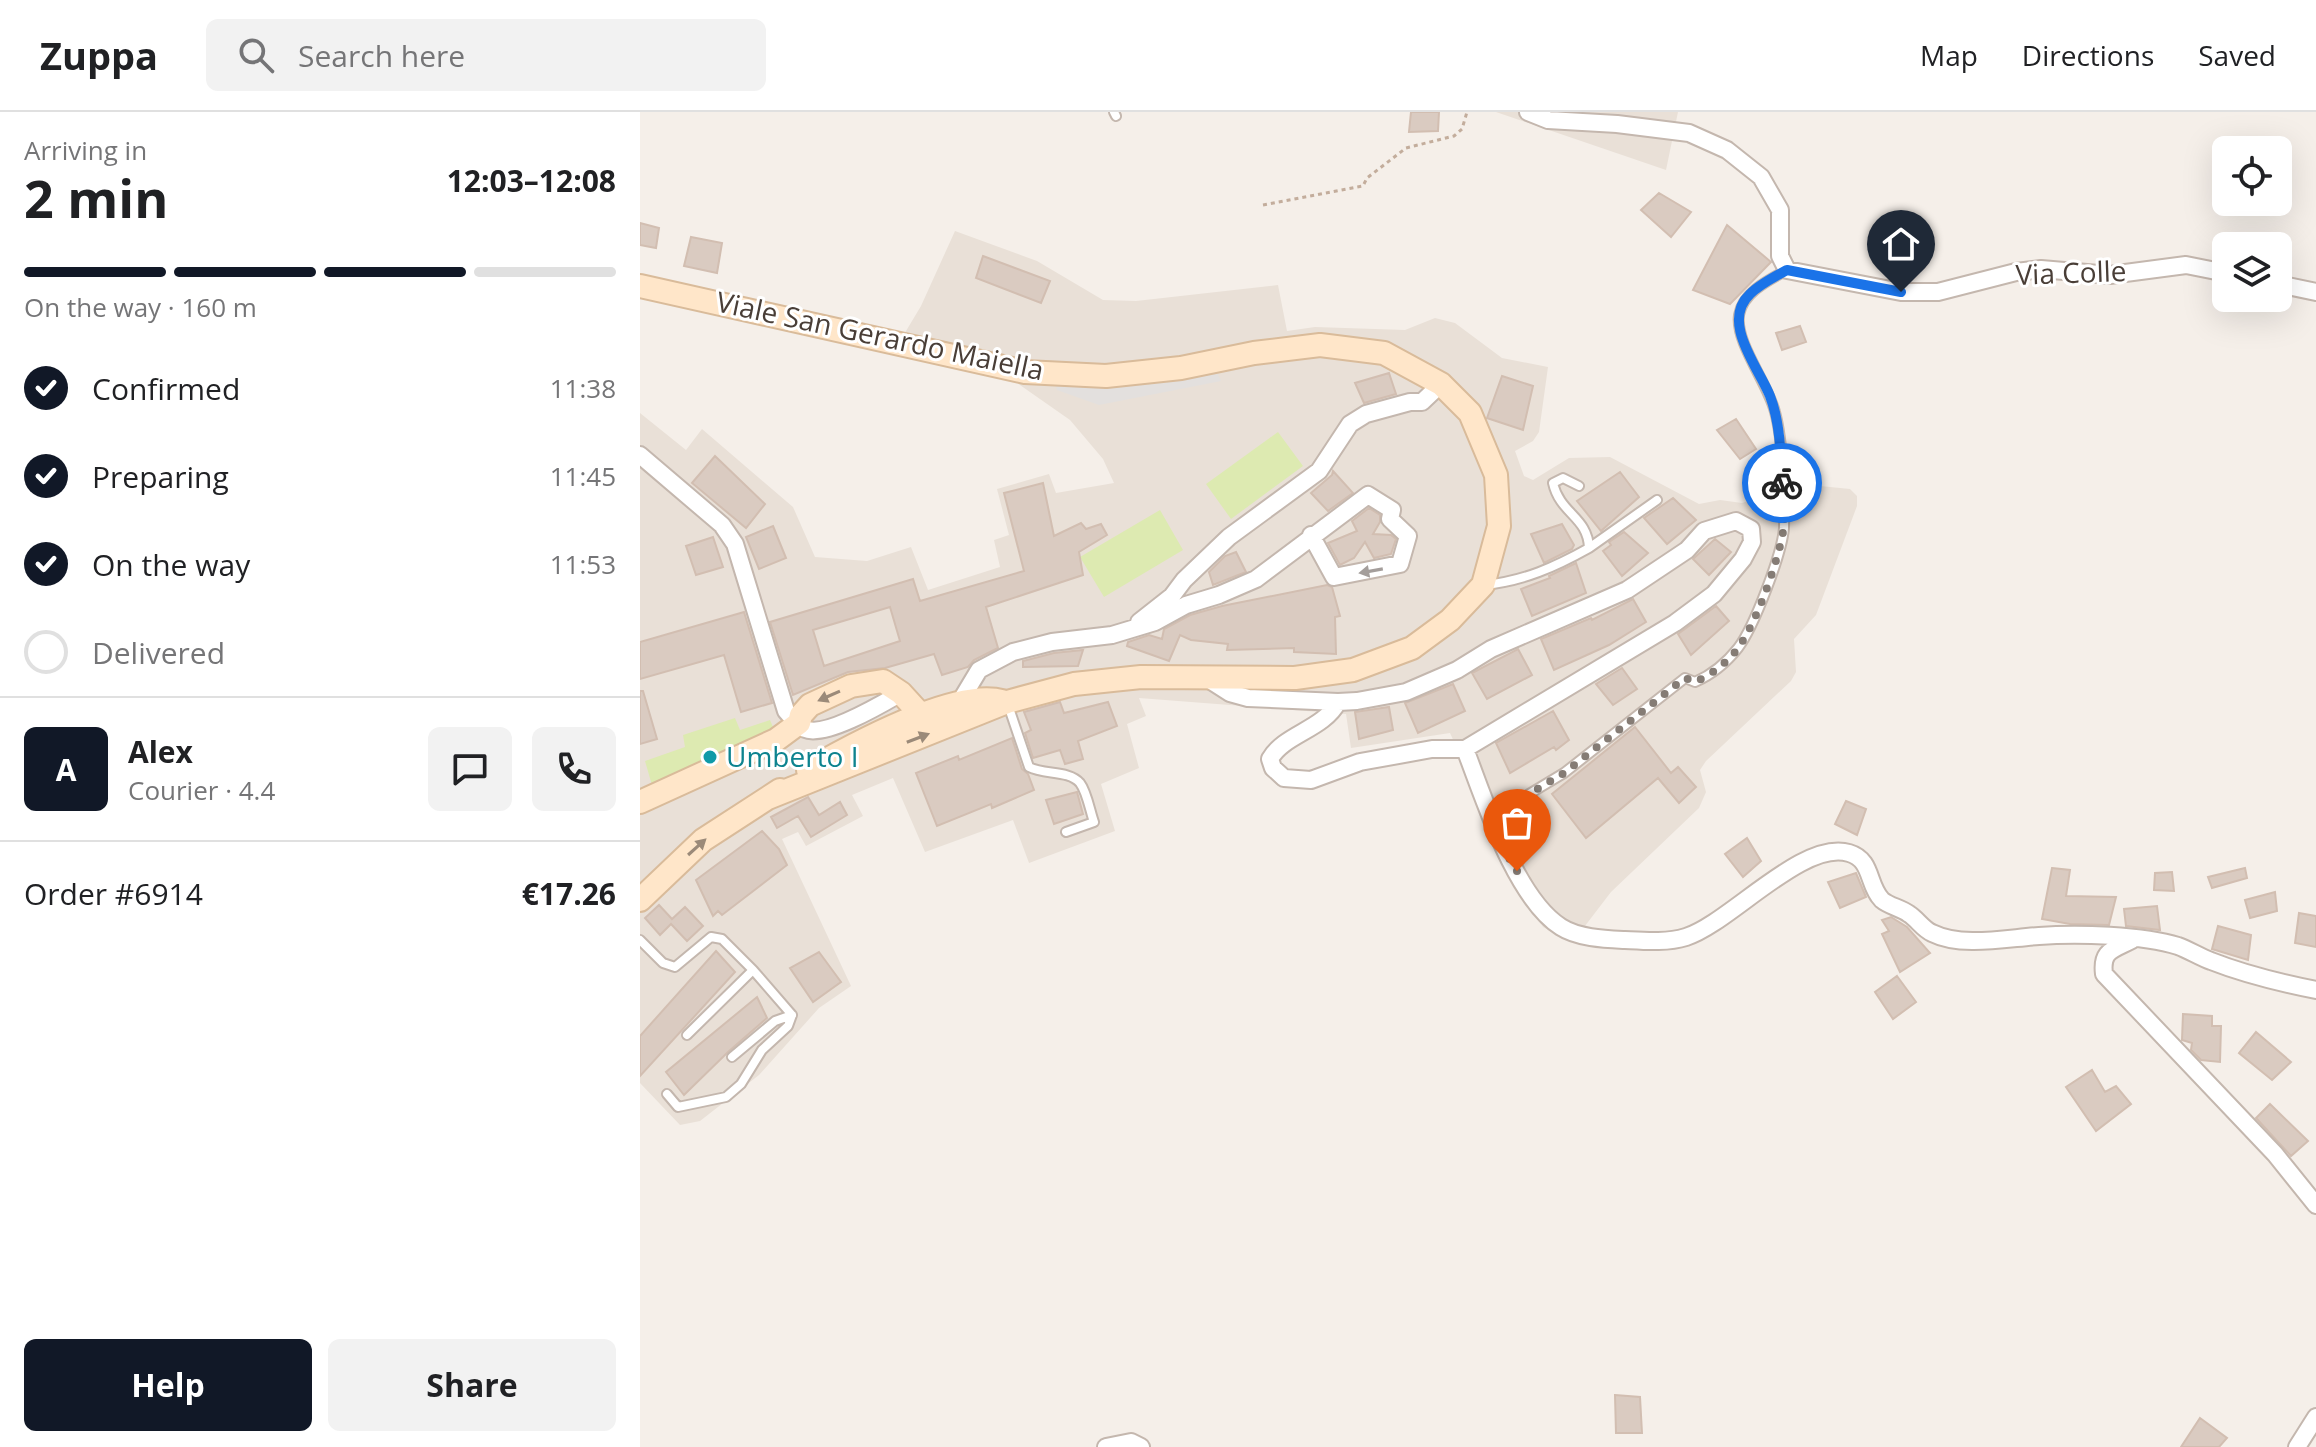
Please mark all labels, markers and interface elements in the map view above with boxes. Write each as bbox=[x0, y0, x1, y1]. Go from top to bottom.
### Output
search box bbox=[206, 19, 766, 91]
text: Zuppa bbox=[40, 29, 158, 81]
icon: search bbox=[234, 33, 278, 77]
text: Search here bbox=[298, 35, 465, 76]
text: Map bbox=[1920, 36, 1978, 74]
text: Directions bbox=[2022, 36, 2154, 74]
text: Saved bbox=[2198, 36, 2276, 74]
text: Arriving in bbox=[24, 132, 147, 168]
map controls bbox=[2212, 136, 2292, 312]
button: locate bbox=[2212, 136, 2292, 216]
text: 12:03–12:08 bbox=[447, 160, 616, 201]
text: 2 min bbox=[24, 162, 168, 233]
pin bbox=[1867, 210, 1935, 292]
icon: home bbox=[1879, 222, 1923, 266]
button: layers bbox=[2212, 232, 2292, 312]
street label: Via Colle bbox=[2015, 251, 2127, 293]
street label: Viale San Gerardo Maiella bbox=[713, 282, 1047, 388]
text: On the way · 160 m bbox=[24, 289, 257, 325]
icon: check bbox=[24, 366, 68, 410]
text: Confirmed bbox=[92, 368, 240, 409]
text: 11:38 bbox=[550, 370, 616, 406]
courier bbox=[1742, 443, 1822, 523]
icon: check bbox=[24, 454, 68, 498]
text: Preparing bbox=[92, 456, 229, 497]
text: 11:45 bbox=[550, 458, 616, 494]
icon: bike bbox=[1760, 461, 1804, 505]
icon: check bbox=[24, 542, 68, 586]
text: On the way bbox=[92, 544, 250, 585]
text: 11:53 bbox=[550, 546, 616, 582]
one-way arrow bbox=[1359, 565, 1384, 577]
text: Delivered bbox=[92, 632, 225, 673]
one-way arrow bbox=[817, 689, 841, 703]
button: chat bbox=[428, 727, 512, 811]
button: phone bbox=[532, 727, 616, 811]
text: Alex bbox=[128, 731, 193, 772]
one-way arrow bbox=[906, 731, 930, 744]
place label: Umberto I bbox=[726, 737, 859, 775]
marker: Umberto I bbox=[701, 748, 719, 766]
text: A bbox=[56, 749, 76, 790]
text: Courier · 4.4 bbox=[128, 772, 275, 808]
pin bbox=[1483, 789, 1551, 871]
icon: bag bbox=[1495, 801, 1539, 845]
one-way arrow bbox=[687, 838, 706, 856]
text: Order #6914 bbox=[24, 873, 203, 914]
text: €17.26 bbox=[522, 873, 616, 914]
button: Help bbox=[24, 1339, 312, 1431]
button: Share bbox=[328, 1339, 616, 1431]

